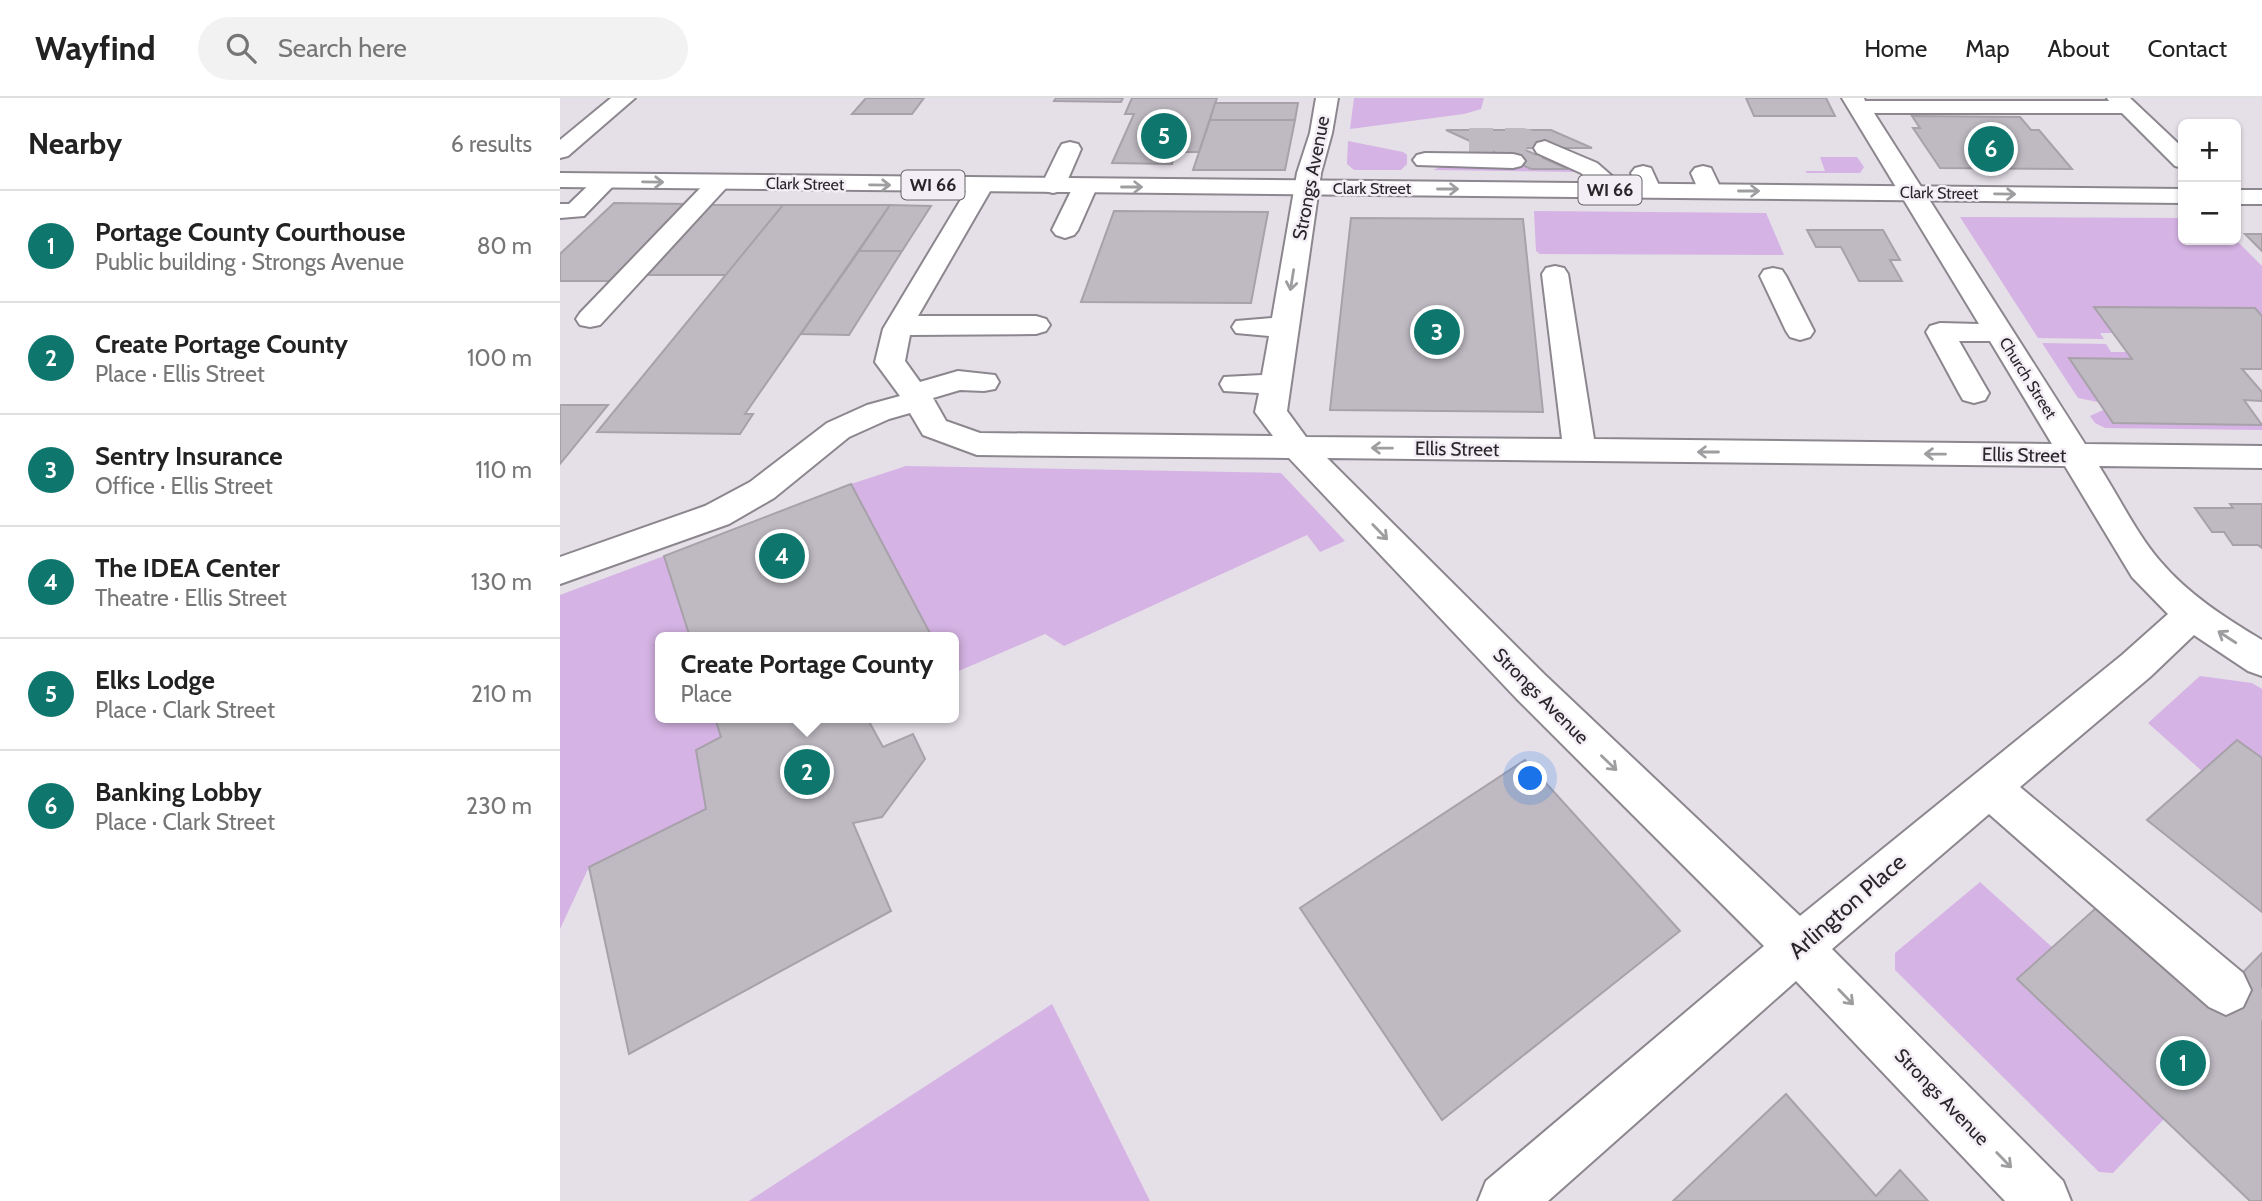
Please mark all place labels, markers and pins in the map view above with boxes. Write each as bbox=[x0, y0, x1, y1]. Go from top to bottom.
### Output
pin: 5 bbox=[1141, 110, 1187, 162]
pin: 6 bbox=[1968, 123, 2014, 175]
pin: 3 bbox=[1414, 306, 1460, 358]
pin: 4 bbox=[759, 530, 805, 582]
pin: 2 bbox=[784, 746, 830, 798]
pin: 1 bbox=[2160, 1037, 2206, 1089]

